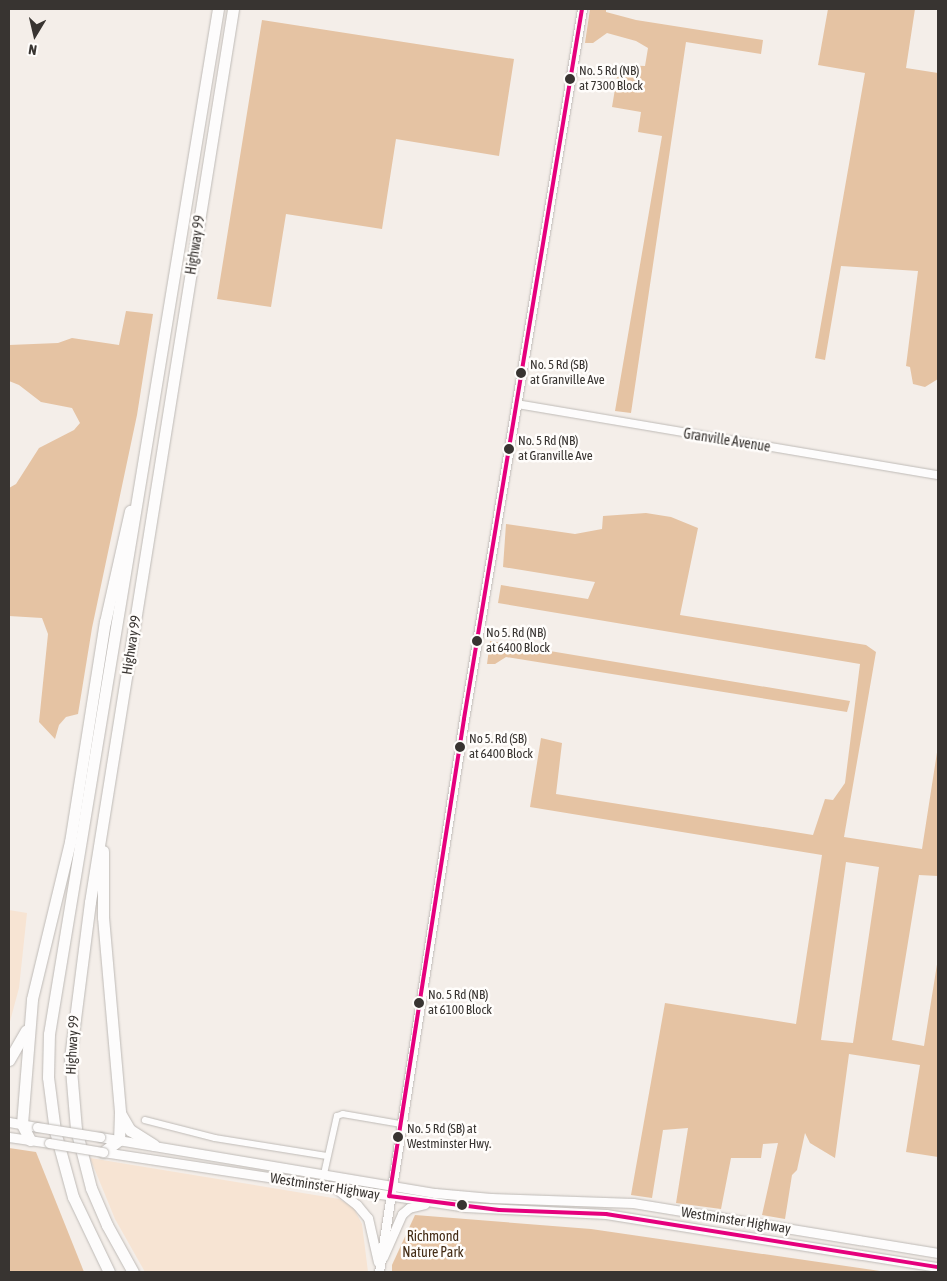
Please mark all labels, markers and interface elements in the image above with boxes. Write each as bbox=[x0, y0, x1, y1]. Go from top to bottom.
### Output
north arrow bbox=[10, 10, 60, 60]
text: N bbox=[27, 41, 38, 58]
place label: No. 5 Rd (NB) at 7300 Block bbox=[579, 64, 643, 95]
marker: No. 5 Rd (NB) at 7300 Block bbox=[565, 74, 575, 84]
street label: Highway 99 bbox=[182, 214, 208, 276]
place label: No. 5 Rd (SB) at Granville Ave bbox=[530, 358, 605, 389]
marker: No. 5 Rd (SB) at Granville Ave bbox=[516, 368, 526, 378]
street label: Granville Avenue bbox=[682, 425, 772, 455]
place label: No. 5 Rd (NB) at Granville Ave bbox=[518, 434, 593, 465]
marker: No. 5 Rd (NB) at Granville Ave bbox=[504, 444, 514, 454]
street label: Highway 99 bbox=[118, 614, 144, 676]
place label: No 5. Rd (NB) at 6400 Block bbox=[486, 626, 550, 657]
marker: No 5. Rd (NB) at 6400 Block bbox=[472, 636, 482, 646]
place label: No 5. Rd (SB) at 6400 Block bbox=[469, 732, 533, 763]
marker: No 5. Rd (SB) at 6400 Block bbox=[455, 742, 465, 752]
place label: No. 5 Rd (NB) at 6100 Block bbox=[428, 988, 492, 1019]
marker: No. 5 Rd (NB) at 6100 Block bbox=[414, 998, 424, 1008]
street label: Highway 99 bbox=[62, 1015, 82, 1075]
place label: No. 5 Rd (SB) at Westminster Hwy. bbox=[407, 1122, 491, 1153]
marker: No. 5 Rd (SB) at Westminster Hwy. bbox=[393, 1132, 403, 1142]
street label: Westminster Highway bbox=[269, 1169, 381, 1203]
unlabelled marker bbox=[457, 1200, 467, 1210]
street label: Westminster Highway bbox=[680, 1203, 792, 1237]
park label: Richmond Nature Park bbox=[402, 1228, 464, 1260]

